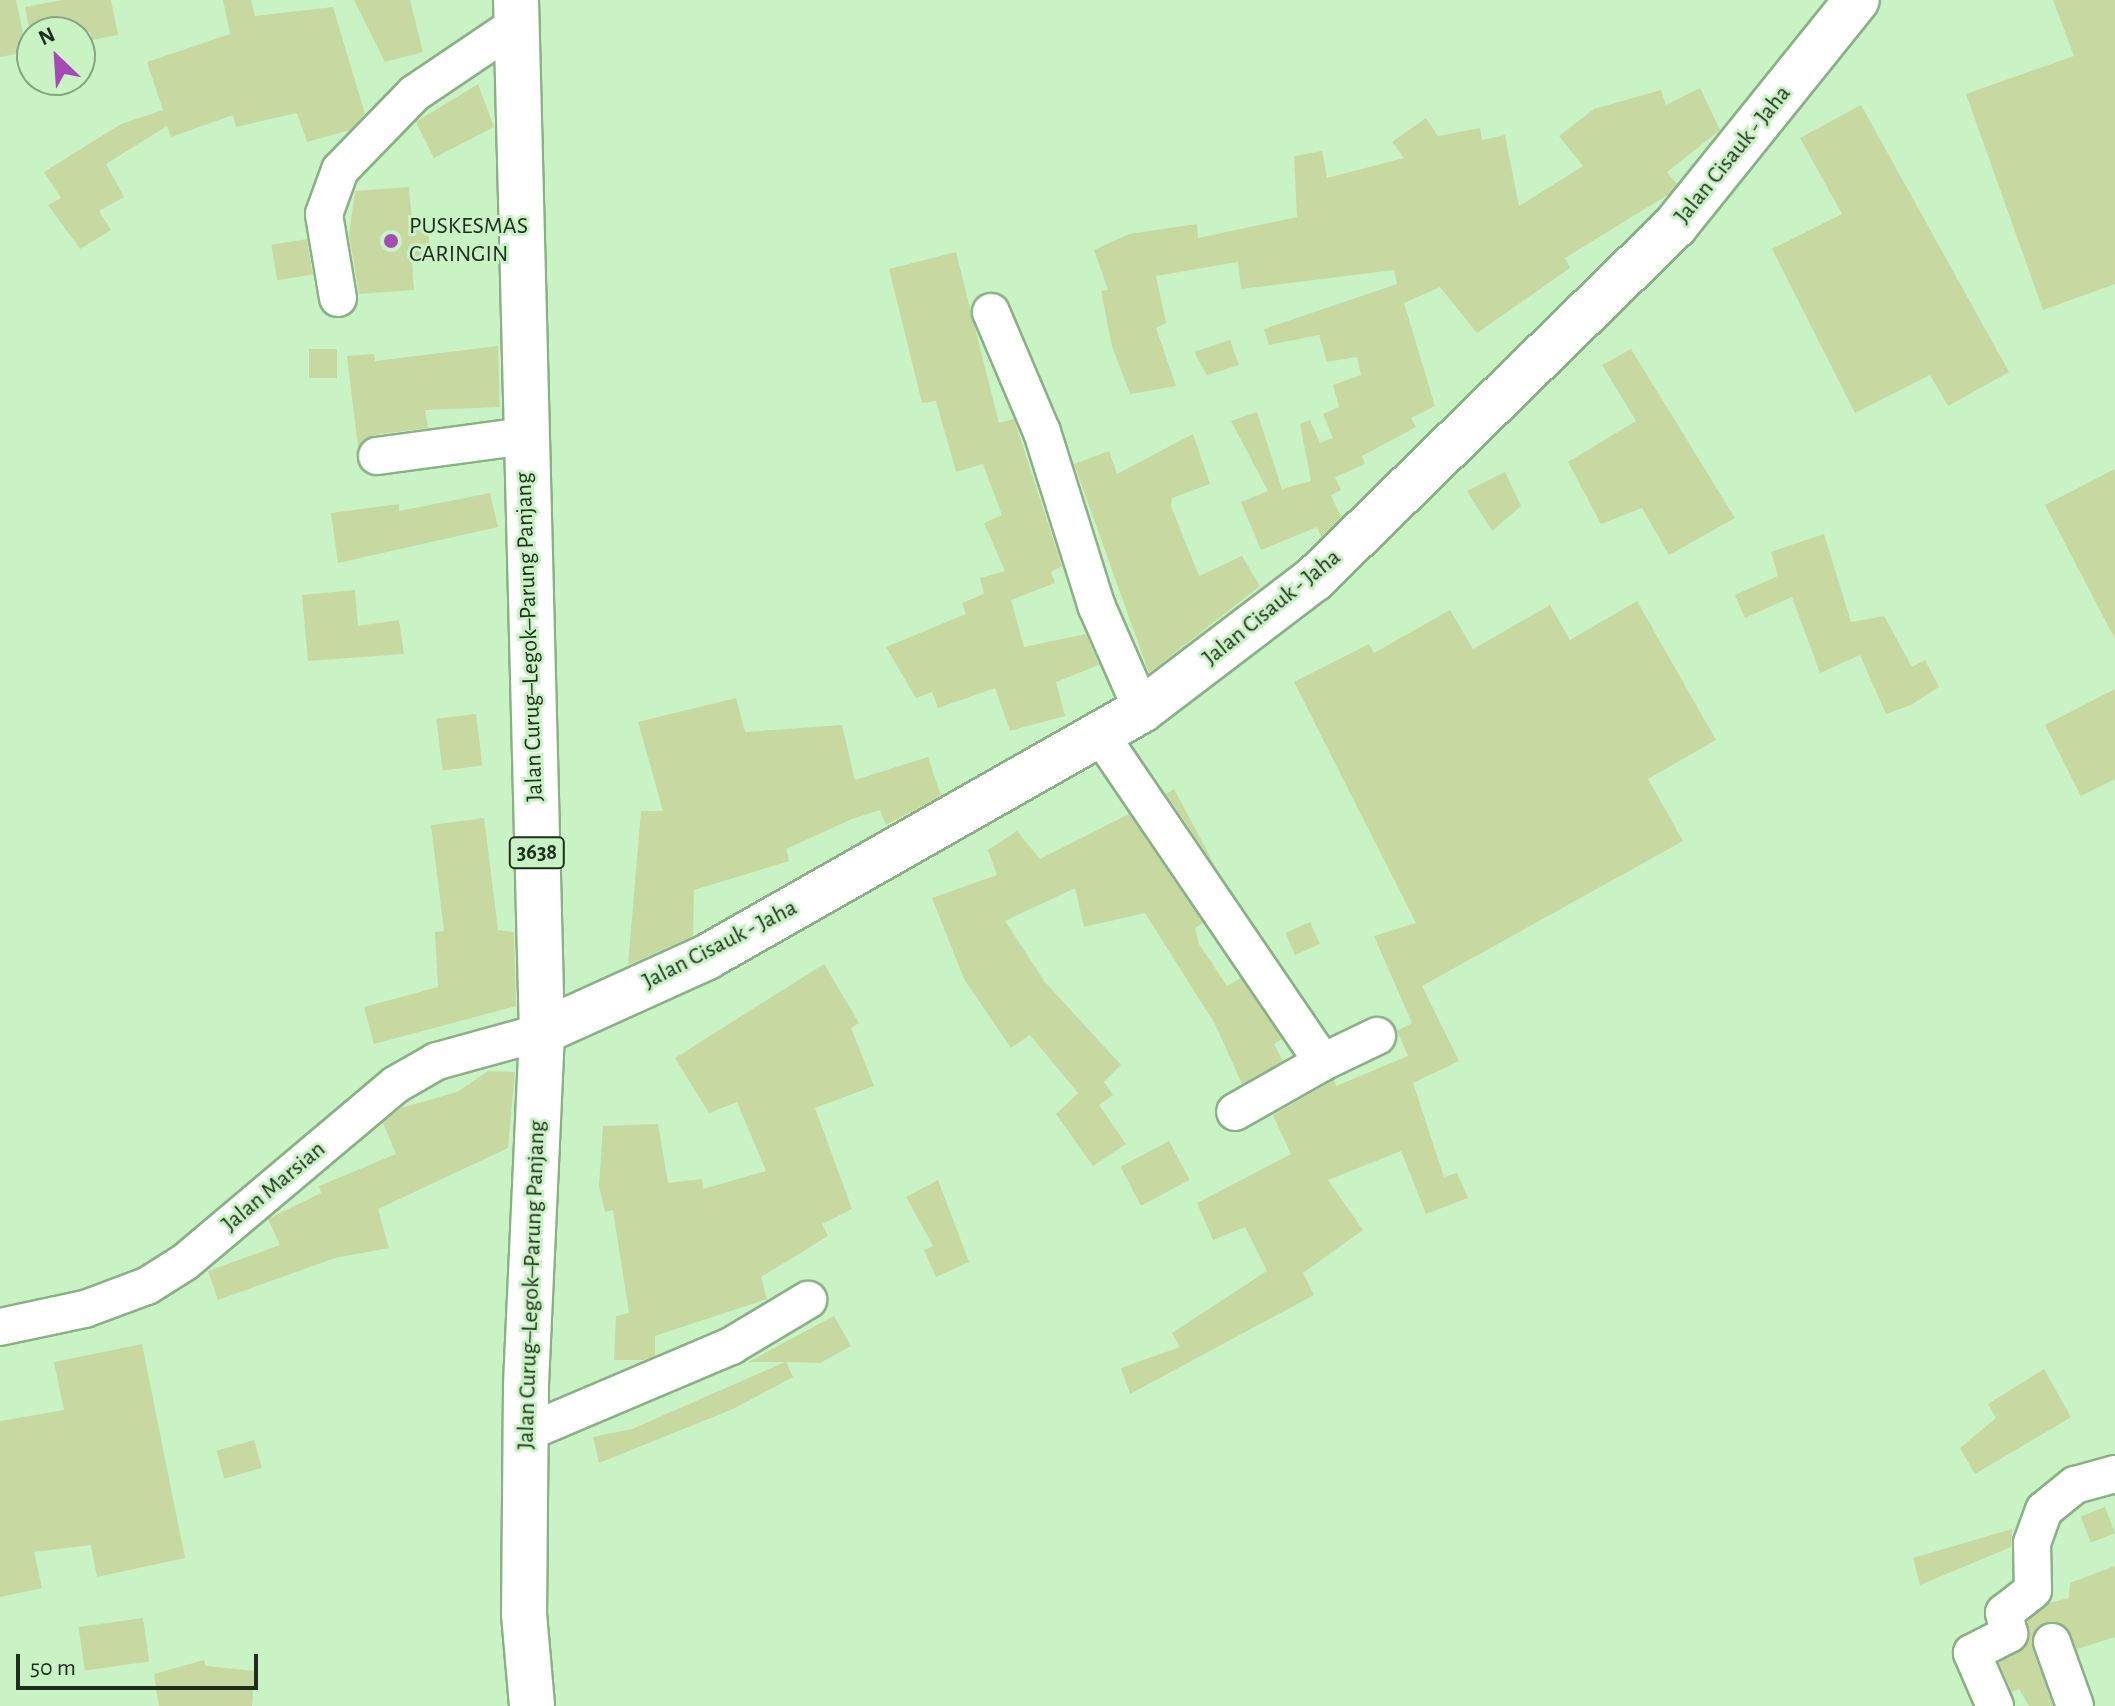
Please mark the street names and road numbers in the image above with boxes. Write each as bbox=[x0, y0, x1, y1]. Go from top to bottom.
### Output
street label: Jalan Cisauk - Jaha bbox=[1668, 80, 1798, 230]
street label: Jalan Curug–Legok–Parung Panjang bbox=[510, 472, 550, 802]
street label: Jalan Cisauk - Jaha bbox=[1197, 543, 1347, 673]
road number: 3638 bbox=[507, 835, 567, 871]
street label: Jalan Cisauk - Jaha bbox=[638, 894, 802, 996]
street label: Jalan Curug–Legok–Parung Panjang bbox=[512, 1120, 552, 1450]
street label: Jalan Marsian bbox=[216, 1135, 332, 1239]

